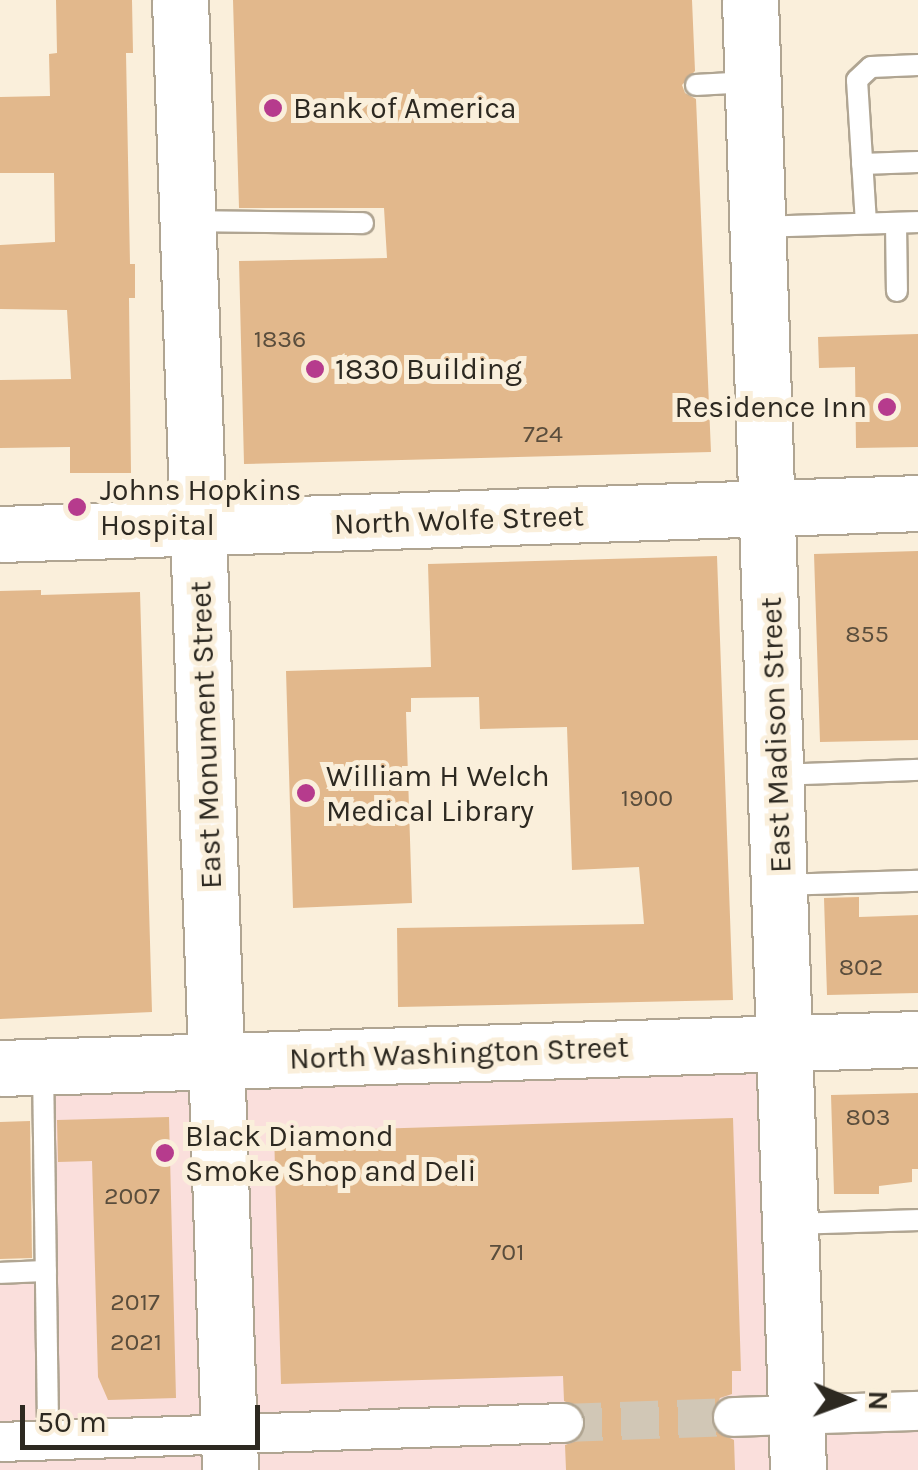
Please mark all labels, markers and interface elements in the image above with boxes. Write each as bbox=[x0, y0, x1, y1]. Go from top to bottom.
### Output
place label: Bank of America bbox=[293, 90, 517, 126]
marker: Bank of America bbox=[262, 97, 284, 119]
house number: 1836 bbox=[254, 324, 306, 354]
place label: 1830 Building bbox=[335, 351, 522, 387]
marker: 1830 Building bbox=[304, 358, 326, 380]
place label: Residence Inn bbox=[675, 389, 867, 425]
marker: Residence Inn bbox=[876, 396, 898, 418]
house number: 724 bbox=[523, 419, 563, 449]
place label: Johns Hopkins Hospital bbox=[100, 472, 301, 542]
marker: Johns Hopkins Hospital bbox=[64, 494, 90, 520]
street label: North Wolfe Street bbox=[333, 498, 585, 542]
street label: East Monument Street bbox=[183, 580, 229, 890]
street label: East Madison Street bbox=[753, 596, 799, 874]
house number: 855 bbox=[845, 619, 889, 649]
place label: William H Welch Medical Library bbox=[326, 758, 550, 828]
marker: William H Welch Medical Library bbox=[295, 782, 317, 804]
house number: 1900 bbox=[621, 783, 673, 813]
house number: 802 bbox=[839, 952, 883, 982]
street label: North Washington Street bbox=[289, 1029, 629, 1077]
house number: 803 bbox=[846, 1102, 890, 1132]
place label: Black Diamond Smoke Shop and Deli bbox=[185, 1118, 476, 1188]
marker: Black Diamond Smoke Shop and Deli bbox=[154, 1142, 176, 1164]
house number: 2007 bbox=[104, 1181, 160, 1211]
house number: 701 bbox=[490, 1237, 524, 1267]
house number: 2017 bbox=[110, 1287, 160, 1317]
house number: 2021 bbox=[110, 1327, 162, 1357]
north arrow bbox=[798, 1350, 898, 1450]
scale bar bbox=[25, 1385, 265, 1447]
text: N bbox=[862, 1390, 895, 1411]
text: 50 m bbox=[37, 1404, 107, 1440]

